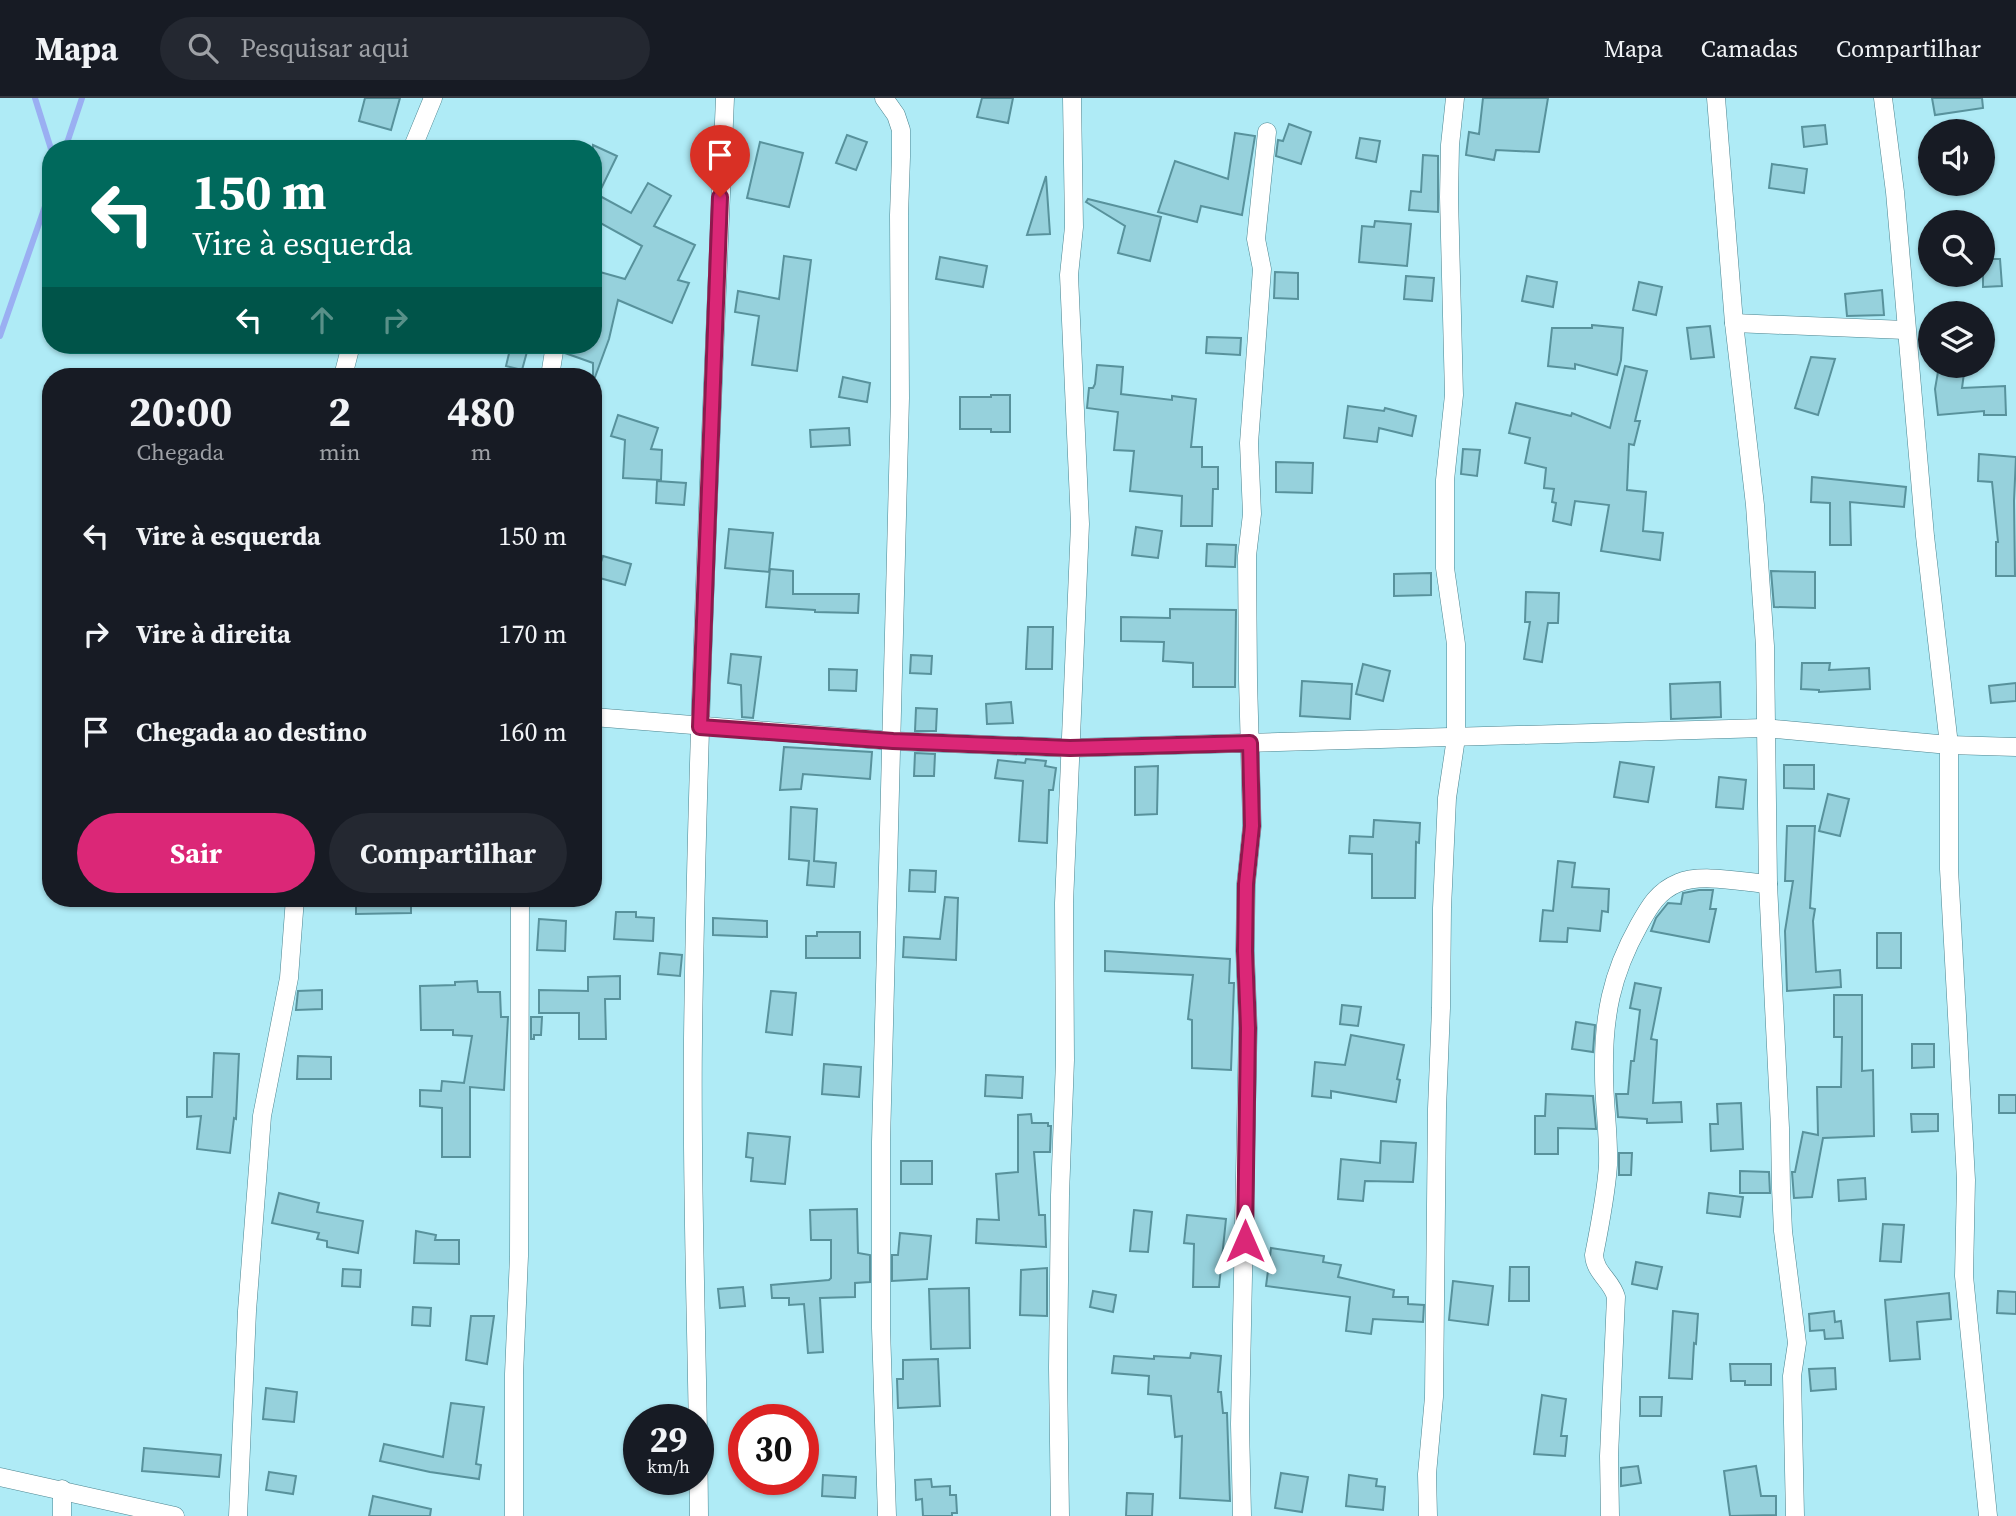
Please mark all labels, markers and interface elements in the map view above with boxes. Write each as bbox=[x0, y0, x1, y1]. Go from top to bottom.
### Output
search box bbox=[160, 17, 650, 80]
text: Mapa bbox=[35, 26, 118, 71]
icon: search bbox=[184, 29, 222, 67]
text: Pesquisar aqui bbox=[240, 30, 409, 66]
text: Mapa bbox=[1604, 32, 1663, 65]
text: Camadas bbox=[1701, 32, 1798, 65]
text: Compartilhar bbox=[1836, 32, 1981, 65]
map controls bbox=[1918, 119, 1995, 378]
button: sound bbox=[1918, 119, 1995, 196]
pin bbox=[690, 125, 750, 197]
icon: arrive bbox=[701, 136, 739, 174]
text: 150 m bbox=[192, 158, 327, 225]
icon: left bbox=[77, 168, 168, 259]
button: search bbox=[1918, 210, 1995, 287]
text: Vire à esquerda bbox=[192, 222, 413, 266]
icon: left bbox=[230, 301, 268, 339]
icon: ahead bbox=[303, 301, 341, 339]
icon: right bbox=[376, 301, 414, 339]
button: layers bbox=[1918, 301, 1995, 378]
text: 20:00 bbox=[129, 382, 232, 440]
text: 2 bbox=[328, 382, 351, 440]
text: 480 bbox=[447, 382, 515, 440]
text: Chegada bbox=[137, 436, 224, 468]
text: min bbox=[319, 436, 360, 468]
text: m bbox=[471, 436, 492, 468]
icon: left bbox=[77, 517, 115, 555]
text: Vire à esquerda bbox=[136, 518, 321, 554]
text: 150 m bbox=[499, 518, 567, 554]
icon: right bbox=[77, 615, 115, 653]
text: Vire à direita bbox=[136, 616, 291, 652]
text: 170 m bbox=[499, 616, 567, 652]
icon: arrive bbox=[77, 713, 115, 751]
text: Chegada ao destino bbox=[136, 714, 367, 750]
text: 160 m bbox=[499, 714, 567, 750]
button: Sair bbox=[77, 813, 315, 893]
button: Compartilhar bbox=[329, 813, 567, 893]
position arrow bbox=[1208, 1204, 1282, 1278]
speed limit sign: 30 bbox=[728, 1404, 819, 1495]
text: 29 bbox=[650, 1416, 687, 1464]
text: km/h bbox=[647, 1454, 690, 1479]

